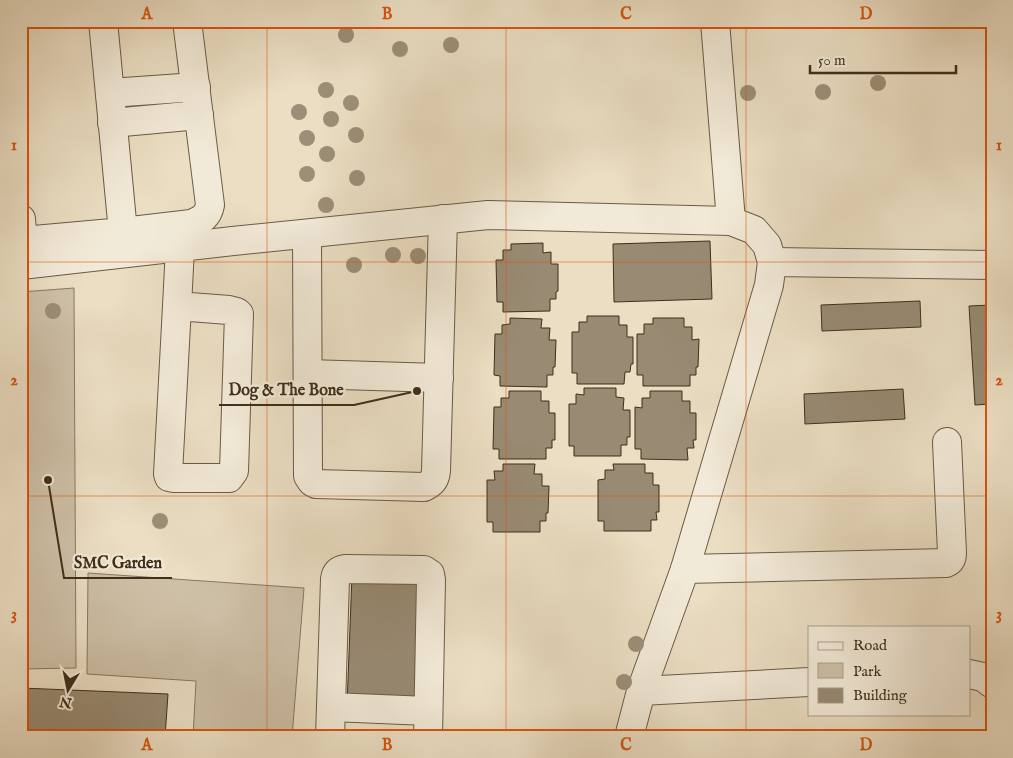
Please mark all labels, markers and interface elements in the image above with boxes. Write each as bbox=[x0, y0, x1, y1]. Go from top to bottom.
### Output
text: A bbox=[141, 5, 154, 25]
text: B bbox=[382, 5, 393, 25]
text: C bbox=[620, 5, 632, 25]
text: D bbox=[860, 5, 873, 25]
scale bar bbox=[810, 42, 957, 74]
text: 50 m bbox=[818, 51, 846, 70]
text: 1 bbox=[11, 136, 17, 156]
text: 1 bbox=[996, 136, 1002, 156]
text: 2 bbox=[10, 371, 18, 391]
text: 2 bbox=[995, 371, 1003, 391]
callout: Dog & The Bone bbox=[219, 374, 354, 405]
text: Dog & The Bone bbox=[228, 381, 344, 401]
callout: SMC Garden bbox=[64, 547, 172, 578]
text: SMC Garden bbox=[74, 554, 162, 574]
text: 3 bbox=[11, 605, 17, 625]
text: 3 bbox=[996, 605, 1002, 625]
legend bbox=[808, 626, 970, 716]
text: Road bbox=[853, 636, 888, 655]
text: Park bbox=[853, 662, 883, 681]
north arrow bbox=[42, 666, 92, 716]
text: Building bbox=[853, 686, 908, 705]
text: N bbox=[58, 692, 74, 712]
text: A bbox=[141, 736, 154, 756]
text: B bbox=[382, 736, 393, 756]
text: C bbox=[620, 736, 632, 756]
text: D bbox=[860, 736, 873, 756]

